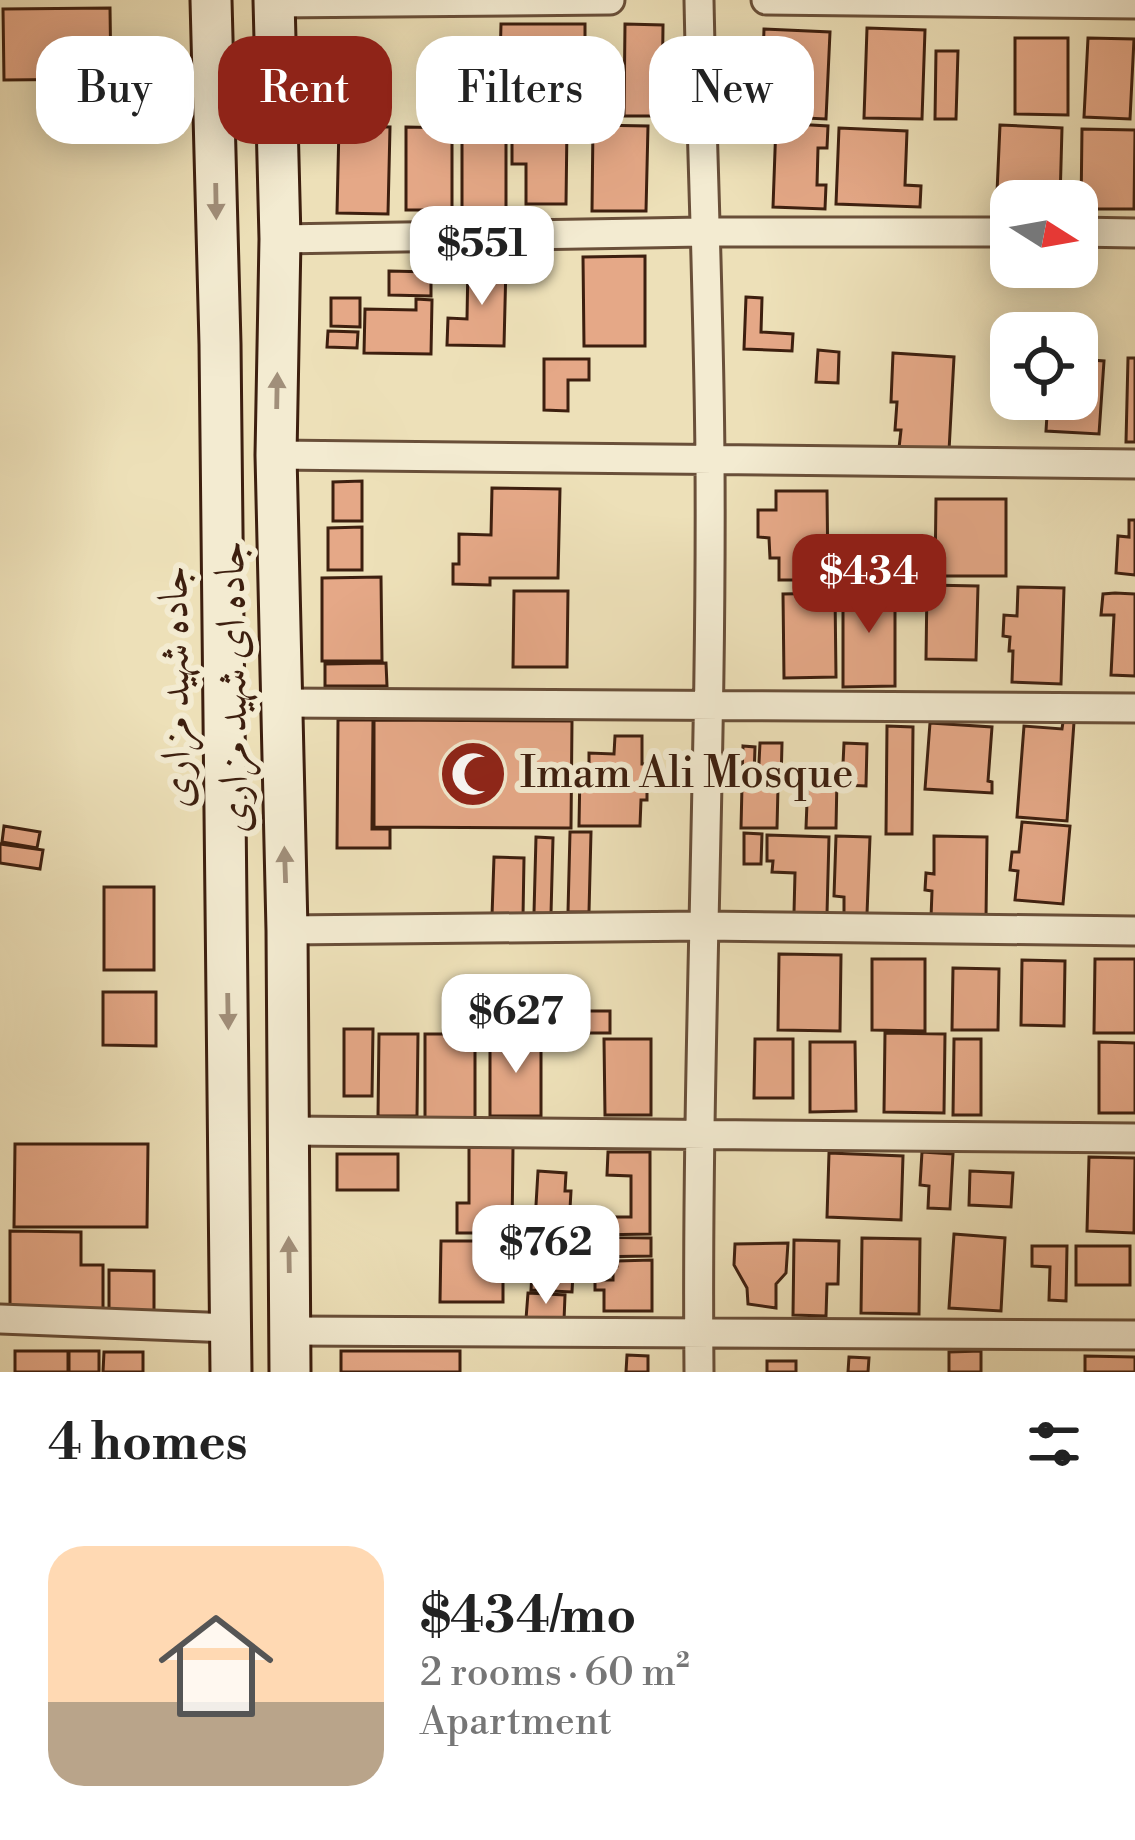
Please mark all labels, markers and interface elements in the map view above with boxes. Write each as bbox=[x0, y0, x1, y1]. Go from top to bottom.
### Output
chip: Buy bbox=[36, 36, 194, 144]
chip: Rent bbox=[218, 36, 392, 144]
chip: Filters bbox=[416, 36, 625, 144]
chip: New bbox=[649, 36, 814, 144]
north arrow bbox=[990, 180, 1098, 288]
map controls bbox=[990, 180, 1098, 420]
one-way arrow bbox=[206, 183, 225, 221]
pin: $551 bbox=[411, 206, 553, 308]
text: $551 bbox=[437, 220, 527, 269]
button: locate bbox=[990, 312, 1098, 420]
one-way arrow bbox=[267, 371, 286, 409]
pin: $434 bbox=[798, 534, 940, 636]
street label: جاده ای شهید مزاری bbox=[204, 540, 263, 834]
text: $434 bbox=[819, 548, 919, 597]
street label: جاده شهید مزاری bbox=[147, 565, 206, 809]
mosque icon: Imam Ali Mosque bbox=[438, 739, 508, 809]
place label: Imam Ali Mosque bbox=[520, 748, 853, 801]
one-way arrow bbox=[276, 845, 295, 883]
pin: $627 bbox=[445, 974, 587, 1076]
text: $627 bbox=[469, 988, 563, 1037]
one-way arrow bbox=[218, 993, 238, 1031]
pin: $762 bbox=[475, 1205, 617, 1307]
text: $762 bbox=[499, 1219, 593, 1268]
one-way arrow bbox=[279, 1235, 298, 1273]
icon: filters bbox=[1021, 1411, 1087, 1477]
text: 4 homes bbox=[48, 1412, 248, 1476]
text: $434/mo bbox=[420, 1585, 636, 1649]
icon: home bbox=[144, 1594, 288, 1738]
text: 2 rooms · 60 m² bbox=[420, 1649, 690, 1698]
text: Apartment bbox=[420, 1698, 612, 1747]

